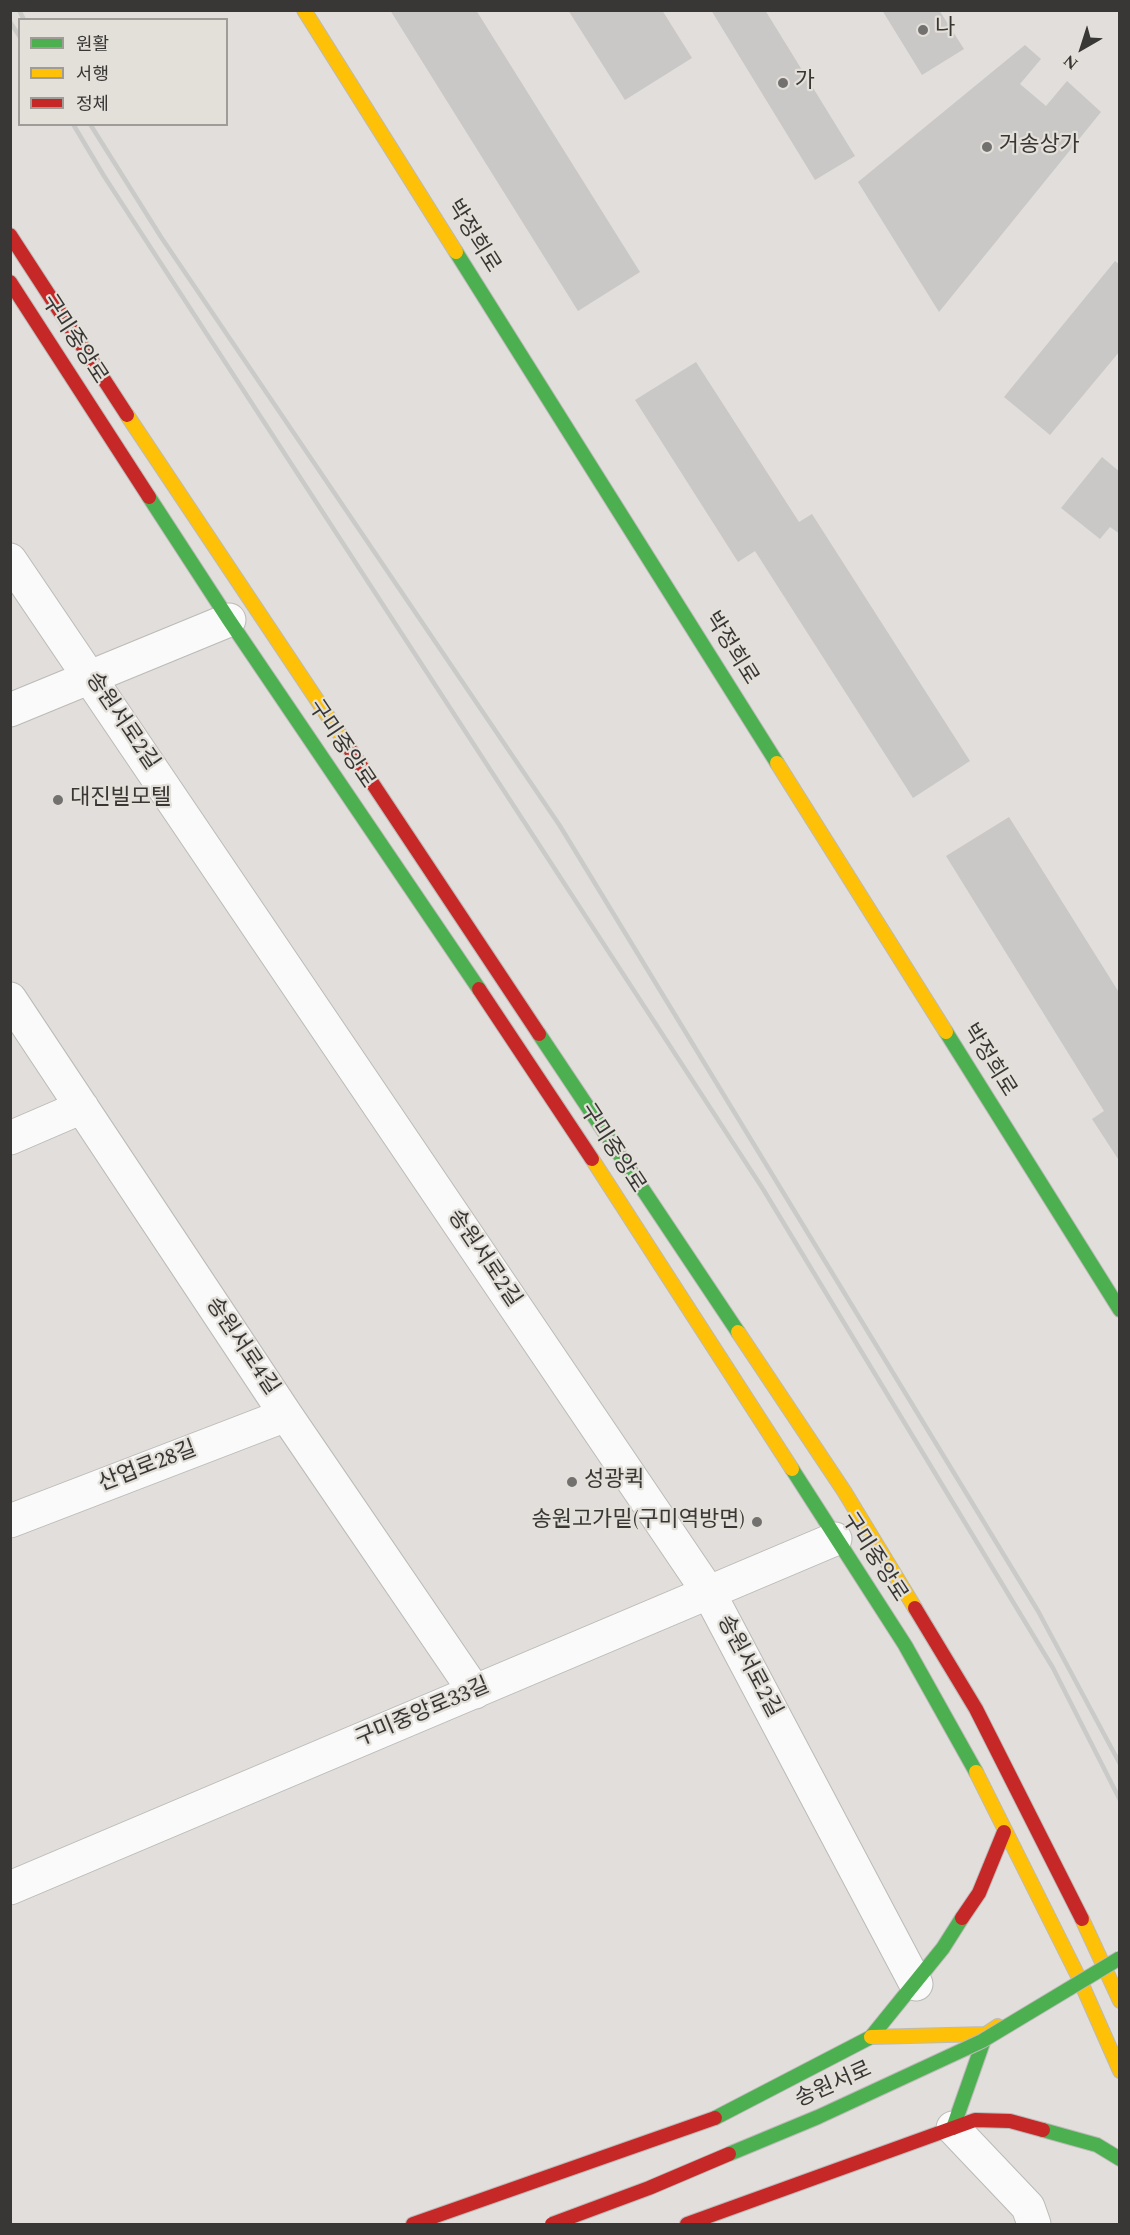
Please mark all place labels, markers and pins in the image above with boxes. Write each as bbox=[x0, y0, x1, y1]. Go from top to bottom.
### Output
place label: 나 bbox=[935, 17, 955, 43]
marker: 나 bbox=[916, 23, 930, 37]
place label: 가 bbox=[795, 70, 815, 96]
marker: 가 bbox=[776, 76, 790, 90]
place label: 거송상가 bbox=[999, 134, 1080, 160]
marker: 거송상가 bbox=[980, 140, 994, 154]
place label: 대진빌모텔 bbox=[70, 787, 171, 813]
marker: 대진빌모텔 bbox=[51, 793, 65, 807]
place label: 성광퀵 bbox=[584, 1469, 645, 1495]
marker: 성광퀵 bbox=[565, 1475, 579, 1489]
place label: 송원고가밑(구미역방면) bbox=[532, 1509, 745, 1535]
marker: 송원고가밑(구미역방면) bbox=[750, 1515, 764, 1529]

